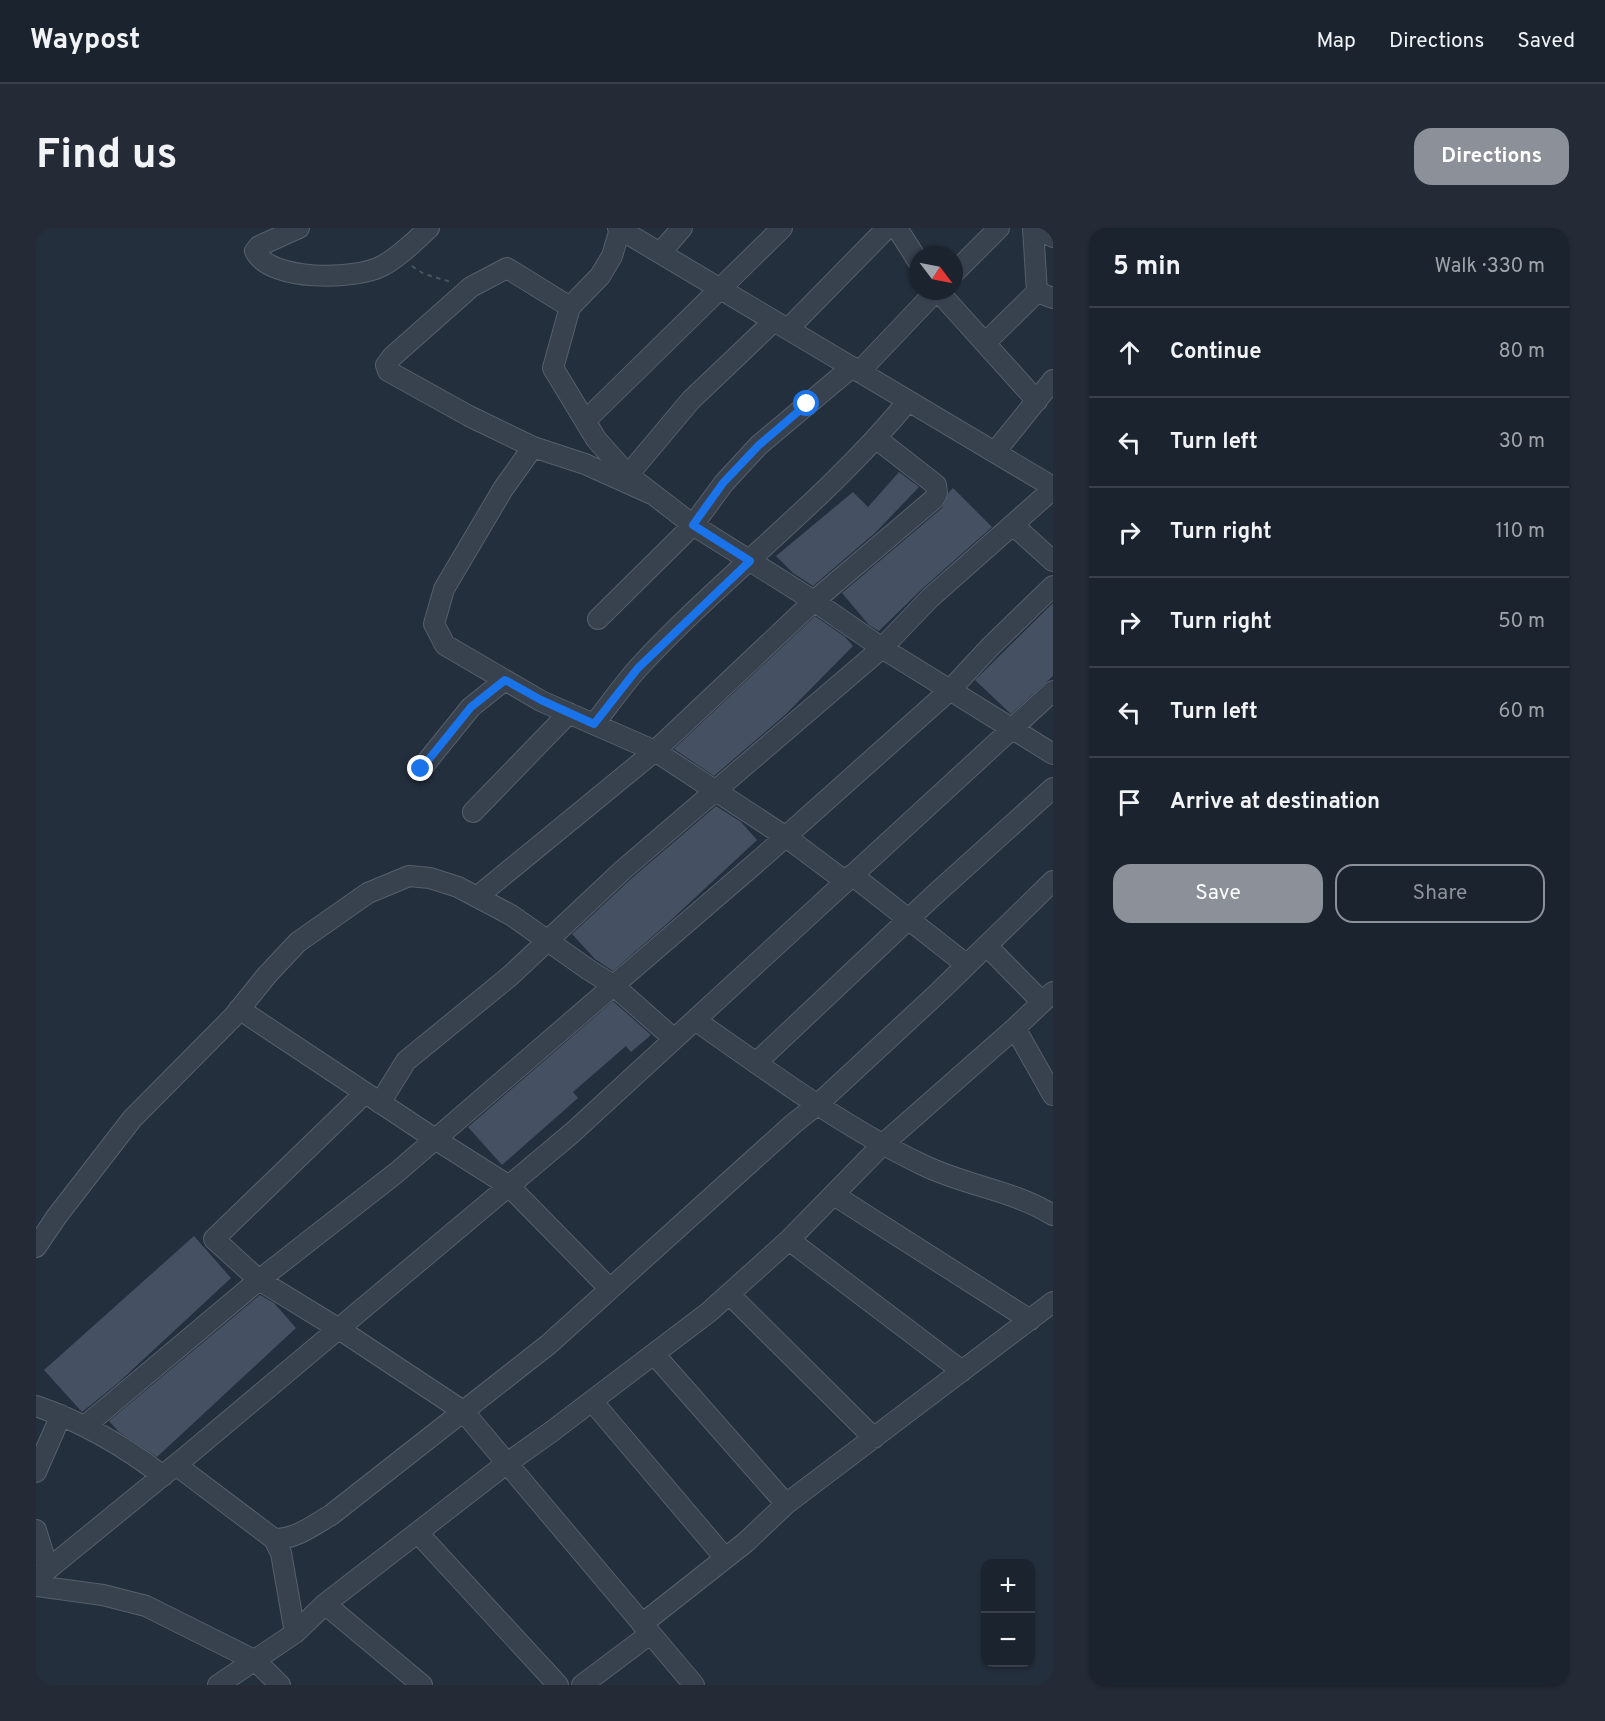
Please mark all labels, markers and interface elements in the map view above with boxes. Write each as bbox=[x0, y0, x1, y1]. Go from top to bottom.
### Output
text: Waypost bbox=[30, 23, 140, 59]
text: Map bbox=[1316, 28, 1356, 55]
text: Directions bbox=[1389, 28, 1484, 55]
text: Saved bbox=[1517, 28, 1575, 55]
button: Directions bbox=[1414, 128, 1569, 185]
text: Find us bbox=[36, 130, 177, 183]
north arrow bbox=[909, 246, 963, 300]
text: 5 min bbox=[1113, 251, 1181, 284]
text: Walk · 330 m bbox=[1435, 254, 1545, 280]
icon: ahead bbox=[1113, 336, 1146, 369]
text: Continue bbox=[1170, 339, 1261, 366]
text: 80 m bbox=[1499, 339, 1545, 365]
route start bbox=[793, 390, 819, 416]
icon: left bbox=[1113, 426, 1146, 459]
text: Turn left bbox=[1170, 429, 1258, 456]
text: 30 m bbox=[1499, 429, 1545, 455]
icon: right bbox=[1113, 516, 1146, 549]
text: Turn right bbox=[1170, 519, 1272, 546]
text: 110 m bbox=[1496, 519, 1545, 545]
icon: right bbox=[1113, 606, 1146, 639]
text: Turn right bbox=[1170, 609, 1272, 636]
text: 50 m bbox=[1498, 609, 1545, 635]
icon: left bbox=[1113, 696, 1146, 729]
text: Turn left bbox=[1170, 699, 1258, 726]
text: 60 m bbox=[1499, 699, 1545, 725]
route end bbox=[407, 755, 433, 781]
icon: arrive bbox=[1113, 786, 1146, 819]
text: Arrive at destination bbox=[1170, 789, 1380, 816]
button: Save bbox=[1113, 864, 1323, 923]
button: Share bbox=[1335, 864, 1545, 923]
map controls bbox=[981, 1559, 1035, 1667]
button: + bbox=[981, 1559, 1035, 1613]
button: − bbox=[981, 1613, 1035, 1667]

